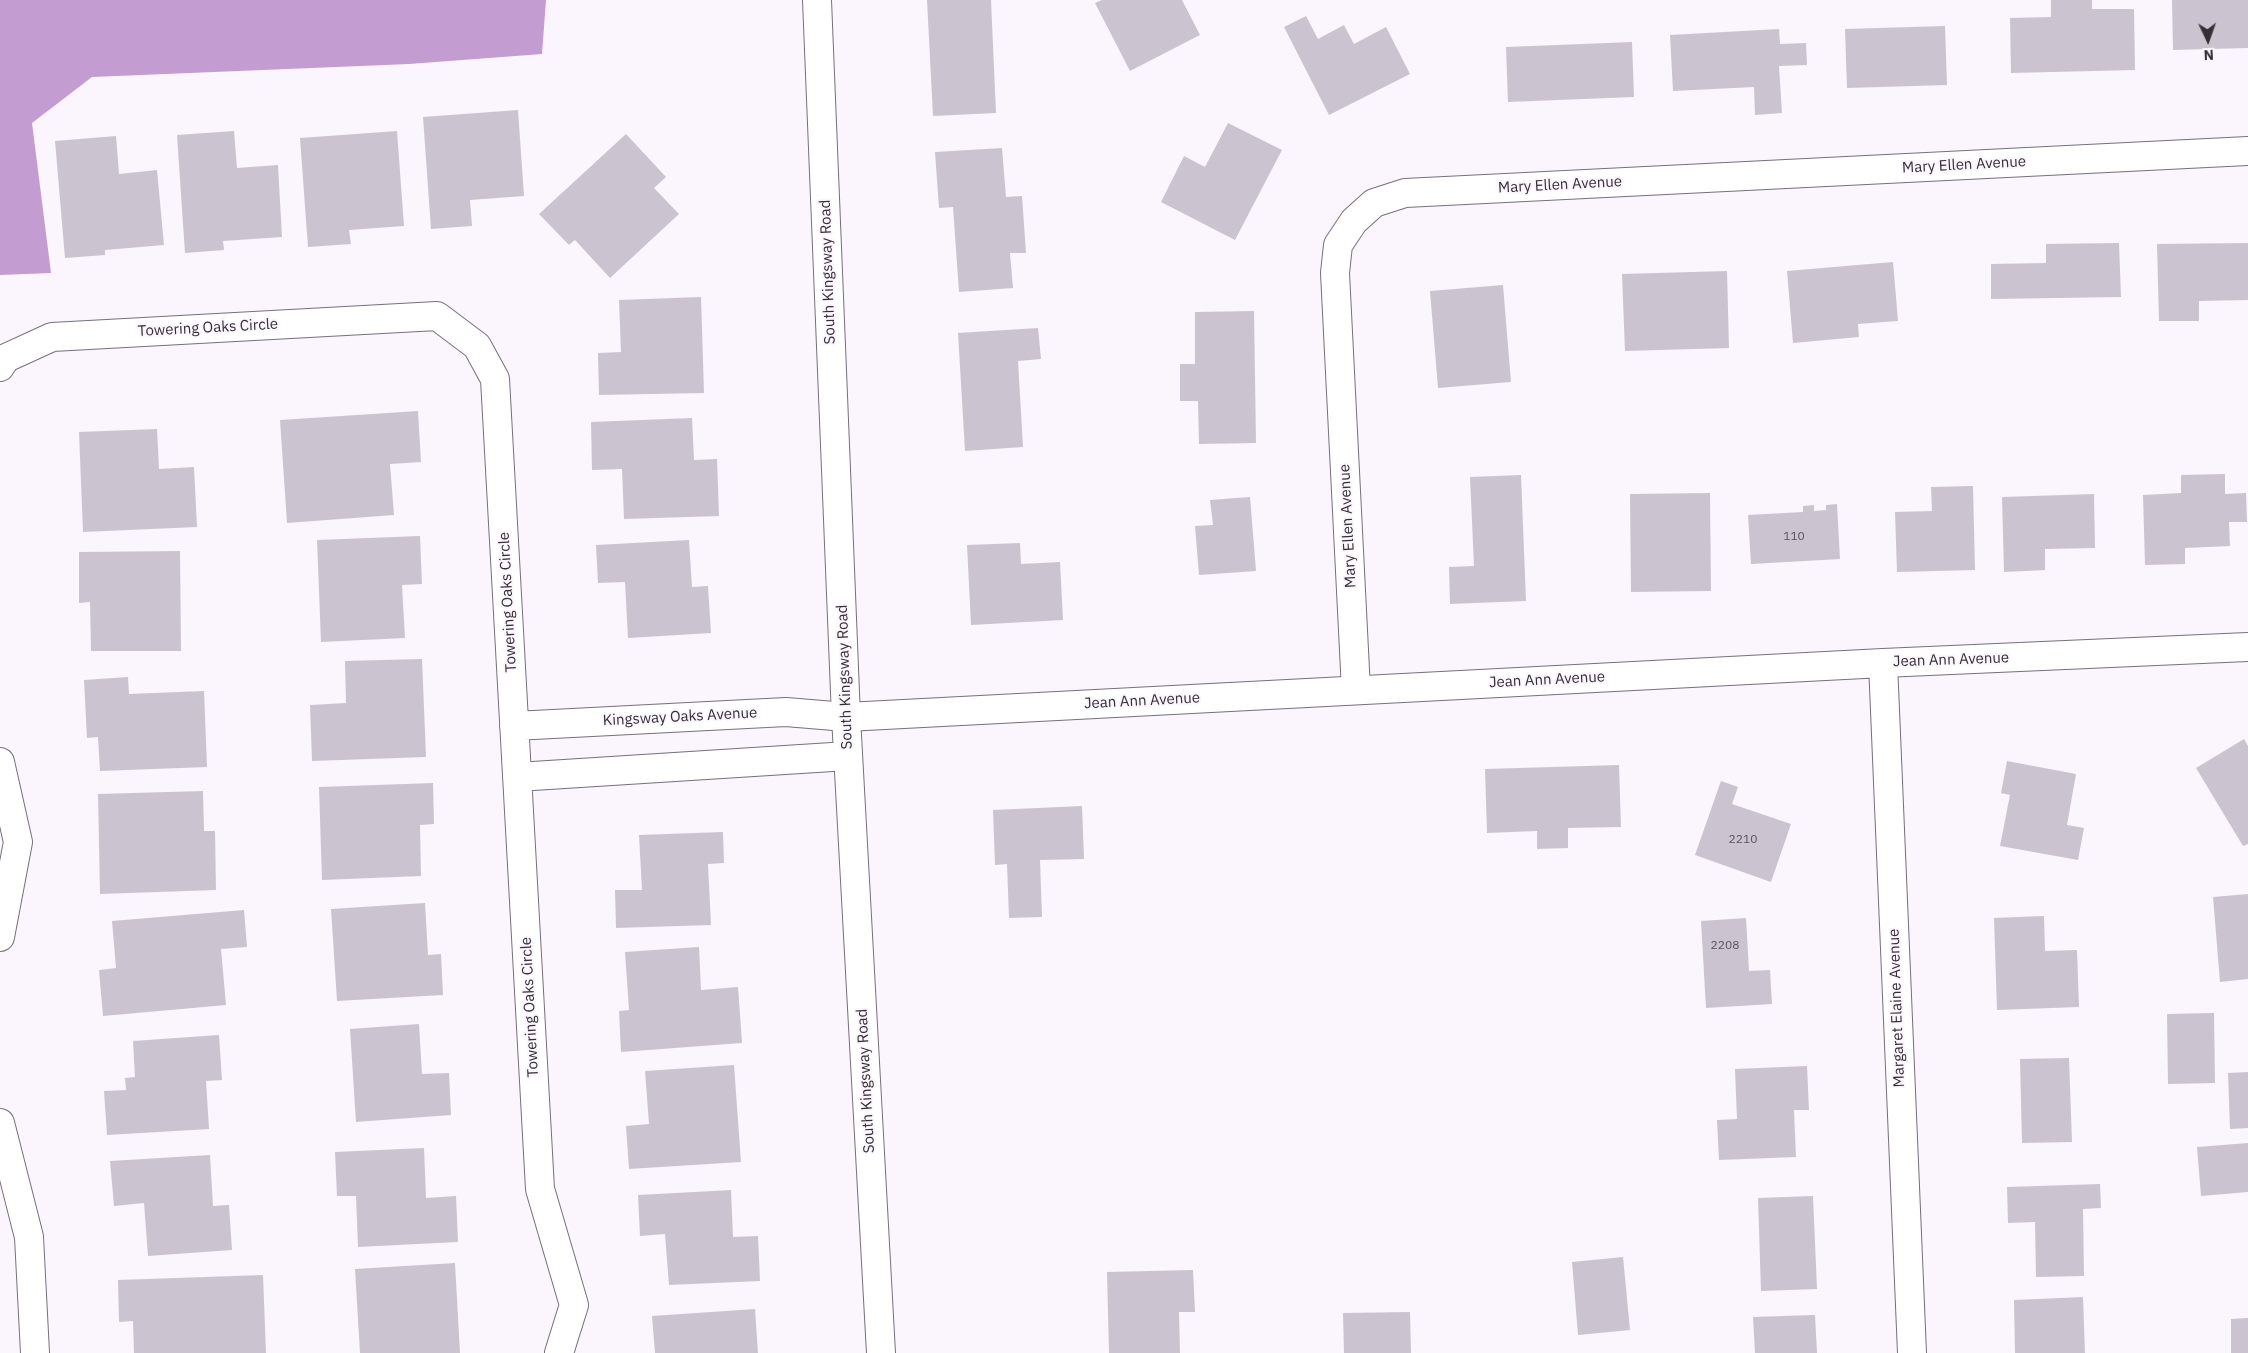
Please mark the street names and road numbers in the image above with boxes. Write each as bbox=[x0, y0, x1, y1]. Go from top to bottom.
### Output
street label: Mary Ellen Avenue bbox=[1902, 153, 2026, 177]
street label: Mary Ellen Avenue bbox=[1498, 173, 1622, 197]
street label: South Kingsway Road bbox=[816, 199, 840, 345]
street label: Towering Oaks Circle bbox=[137, 315, 279, 341]
street label: Mary Ellen Avenue bbox=[1336, 464, 1360, 588]
street label: Towering Oaks Circle bbox=[495, 531, 521, 673]
street label: South Kingsway Road bbox=[833, 604, 857, 750]
street label: Jean Ann Avenue bbox=[1893, 649, 2009, 671]
street label: Jean Ann Avenue bbox=[1488, 668, 1606, 692]
street label: Jean Ann Avenue bbox=[1083, 689, 1201, 713]
street label: Kingsway Oaks Avenue bbox=[602, 704, 758, 730]
street label: Margaret Elaine Avenue bbox=[1885, 928, 1909, 1088]
street label: Towering Oaks Circle bbox=[517, 936, 543, 1078]
street label: South Kingsway Road bbox=[853, 1008, 879, 1154]

